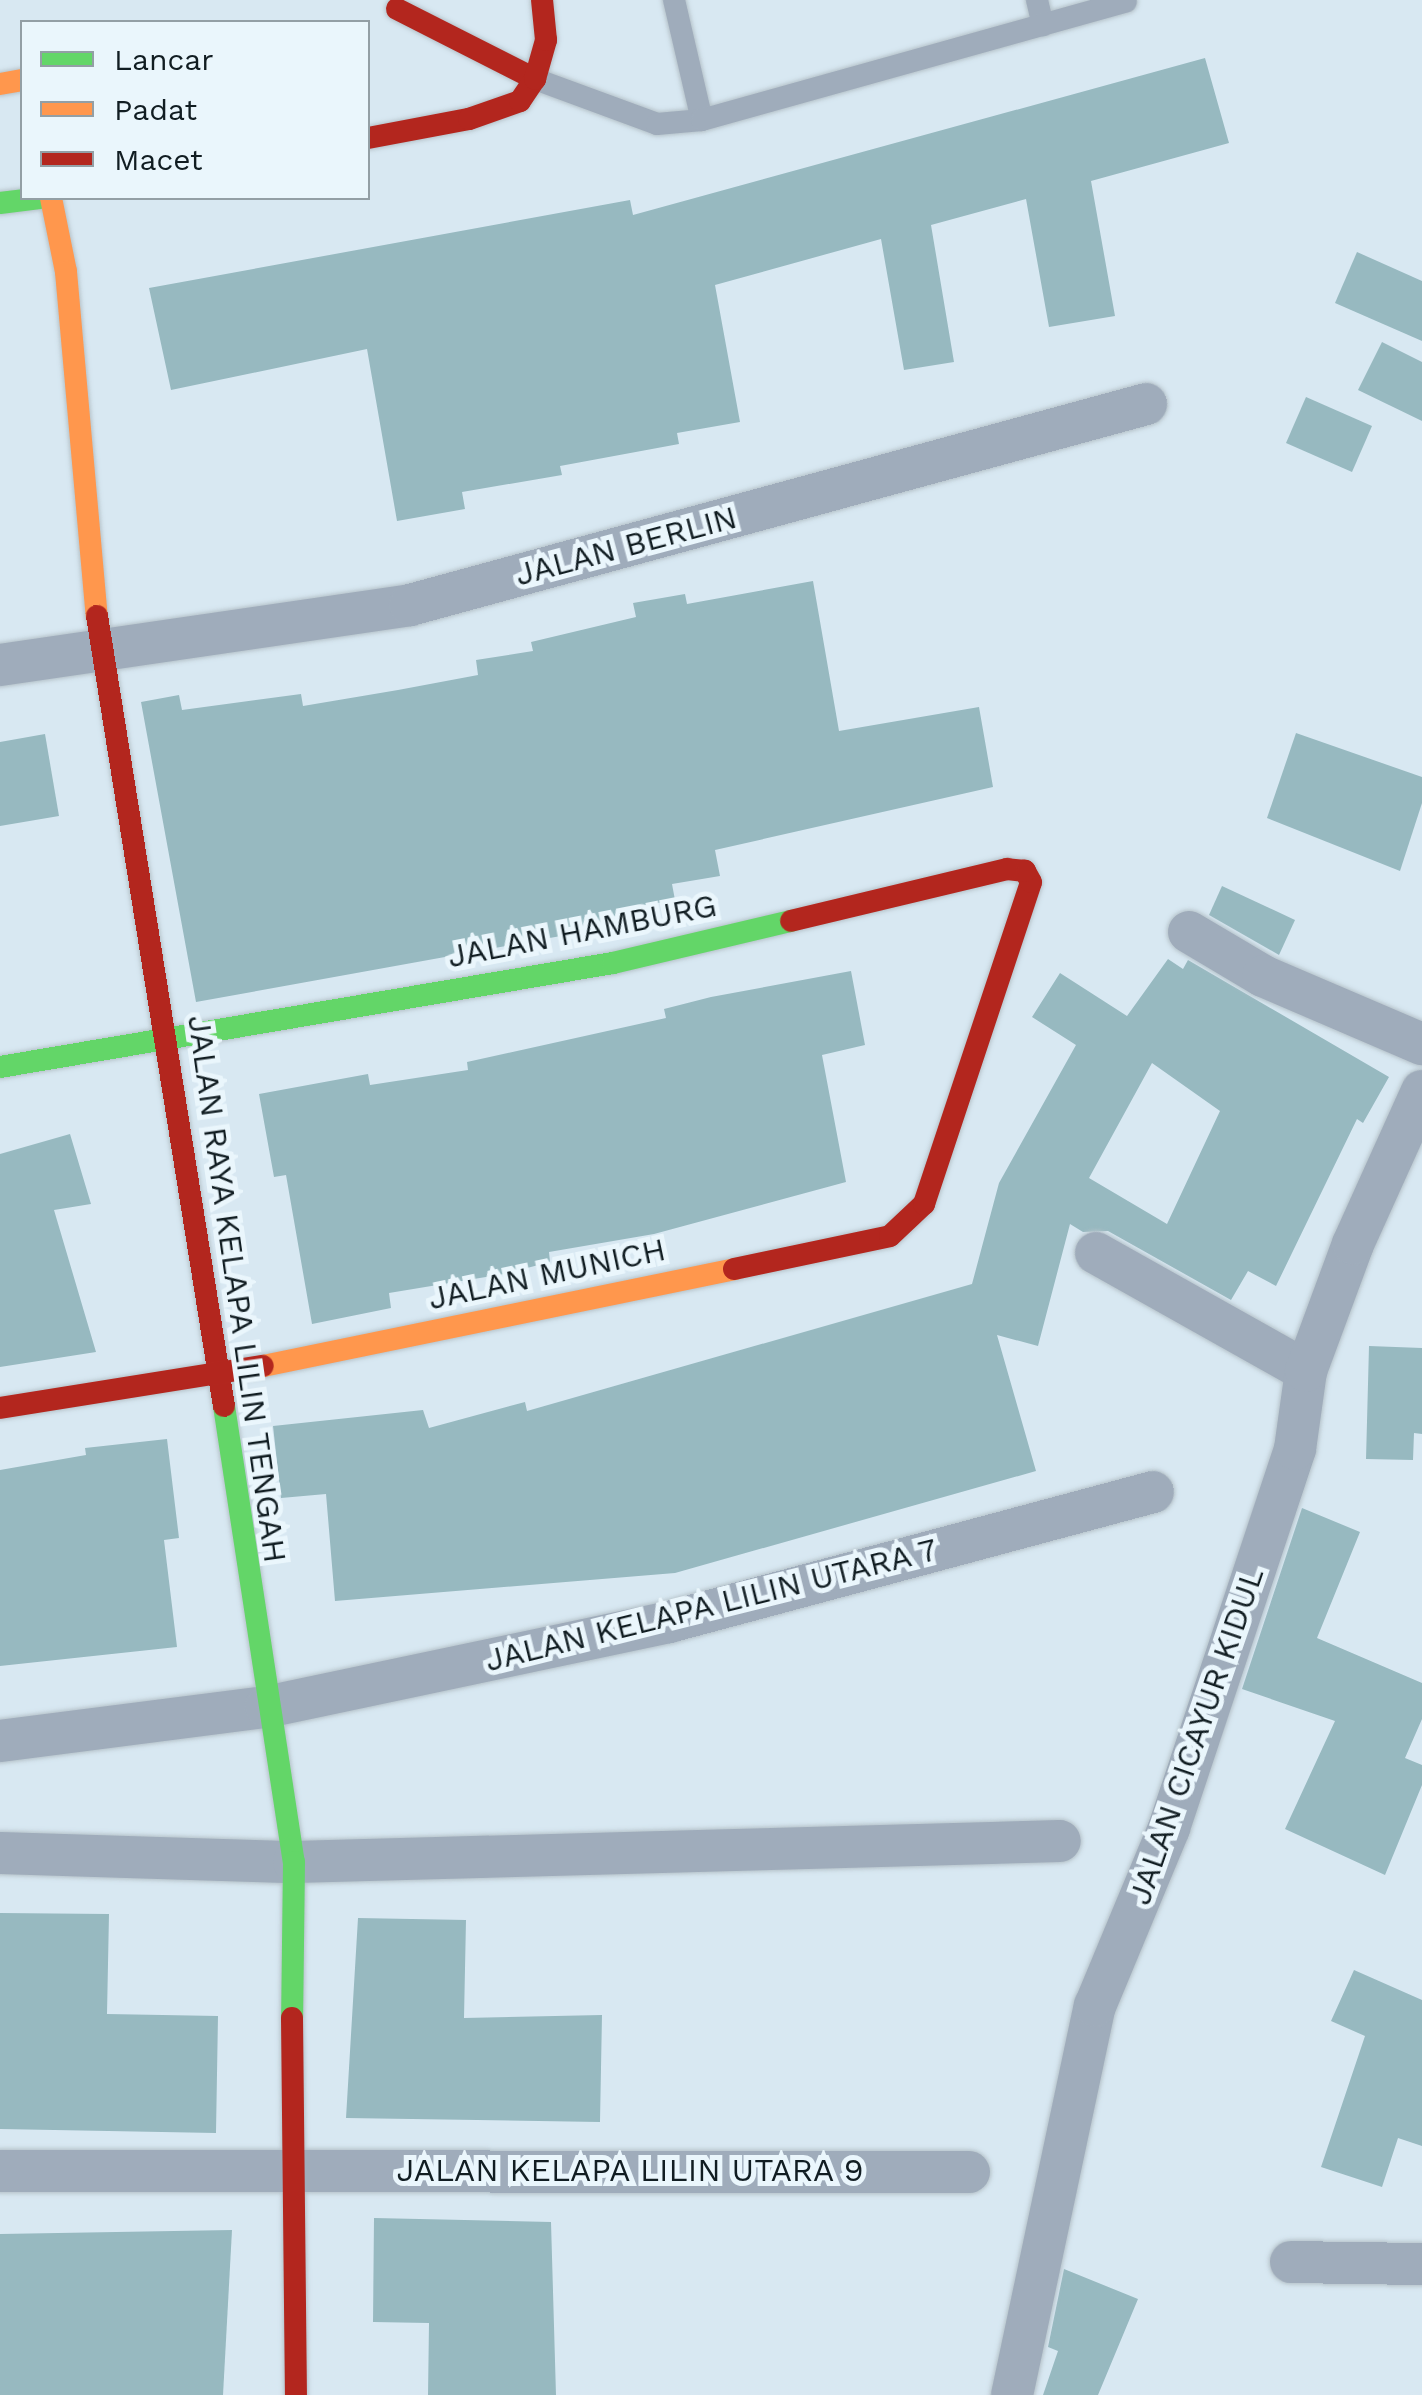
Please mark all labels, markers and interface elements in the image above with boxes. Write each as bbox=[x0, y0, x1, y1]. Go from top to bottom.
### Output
legend bbox=[20, 20, 370, 200]
text: Lancar bbox=[114, 42, 214, 77]
text: Padat bbox=[114, 92, 197, 127]
text: Macet bbox=[114, 142, 203, 177]
street label: JALAN BERLIN bbox=[511, 498, 741, 594]
street label: JALAN HAMBURG bbox=[444, 886, 720, 976]
street label: JALAN RAYA KELAPA LILIN TENGAH bbox=[179, 1011, 295, 1567]
street label: JALAN MUNICH bbox=[425, 1230, 669, 1318]
street label: JALAN KELAPA LILIN UTARA 7 bbox=[479, 1530, 943, 1680]
street label: JALAN CICAYUR KIDUL bbox=[1120, 1562, 1272, 1910]
street label: JALAN KELAPA LILIN UTARA 9 bbox=[395, 2151, 865, 2189]

